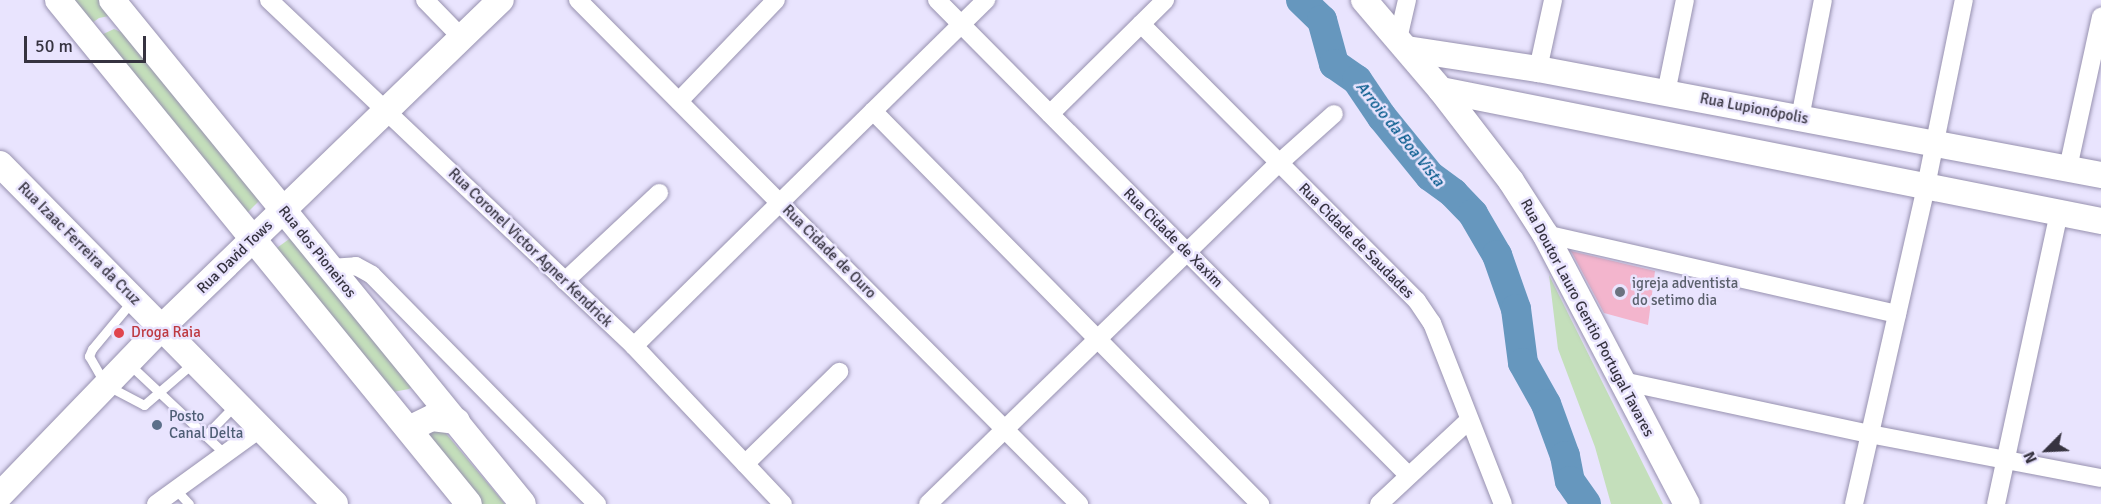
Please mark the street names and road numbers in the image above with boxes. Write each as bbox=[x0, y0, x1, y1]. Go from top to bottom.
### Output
street label: Rua Lupionópolis bbox=[1698, 90, 1810, 128]
street label: Rua Coronel Victor Agner Kendrick bbox=[444, 165, 616, 331]
street label: Rua Izaac Ferreira da Cruz bbox=[14, 179, 144, 309]
street label: Rua Cidade de Saudades bbox=[1295, 180, 1417, 302]
street label: Rua Cidade de Xaxim bbox=[1120, 185, 1226, 291]
street label: Rua Doutor Lauro Gentio Portugal Tavares bbox=[1516, 196, 1658, 440]
street label: Rua Cidade de Ouro bbox=[778, 201, 880, 303]
street label: Rua dos Pioneiros bbox=[274, 202, 360, 302]
street label: Rua David Tows bbox=[194, 217, 276, 297]

